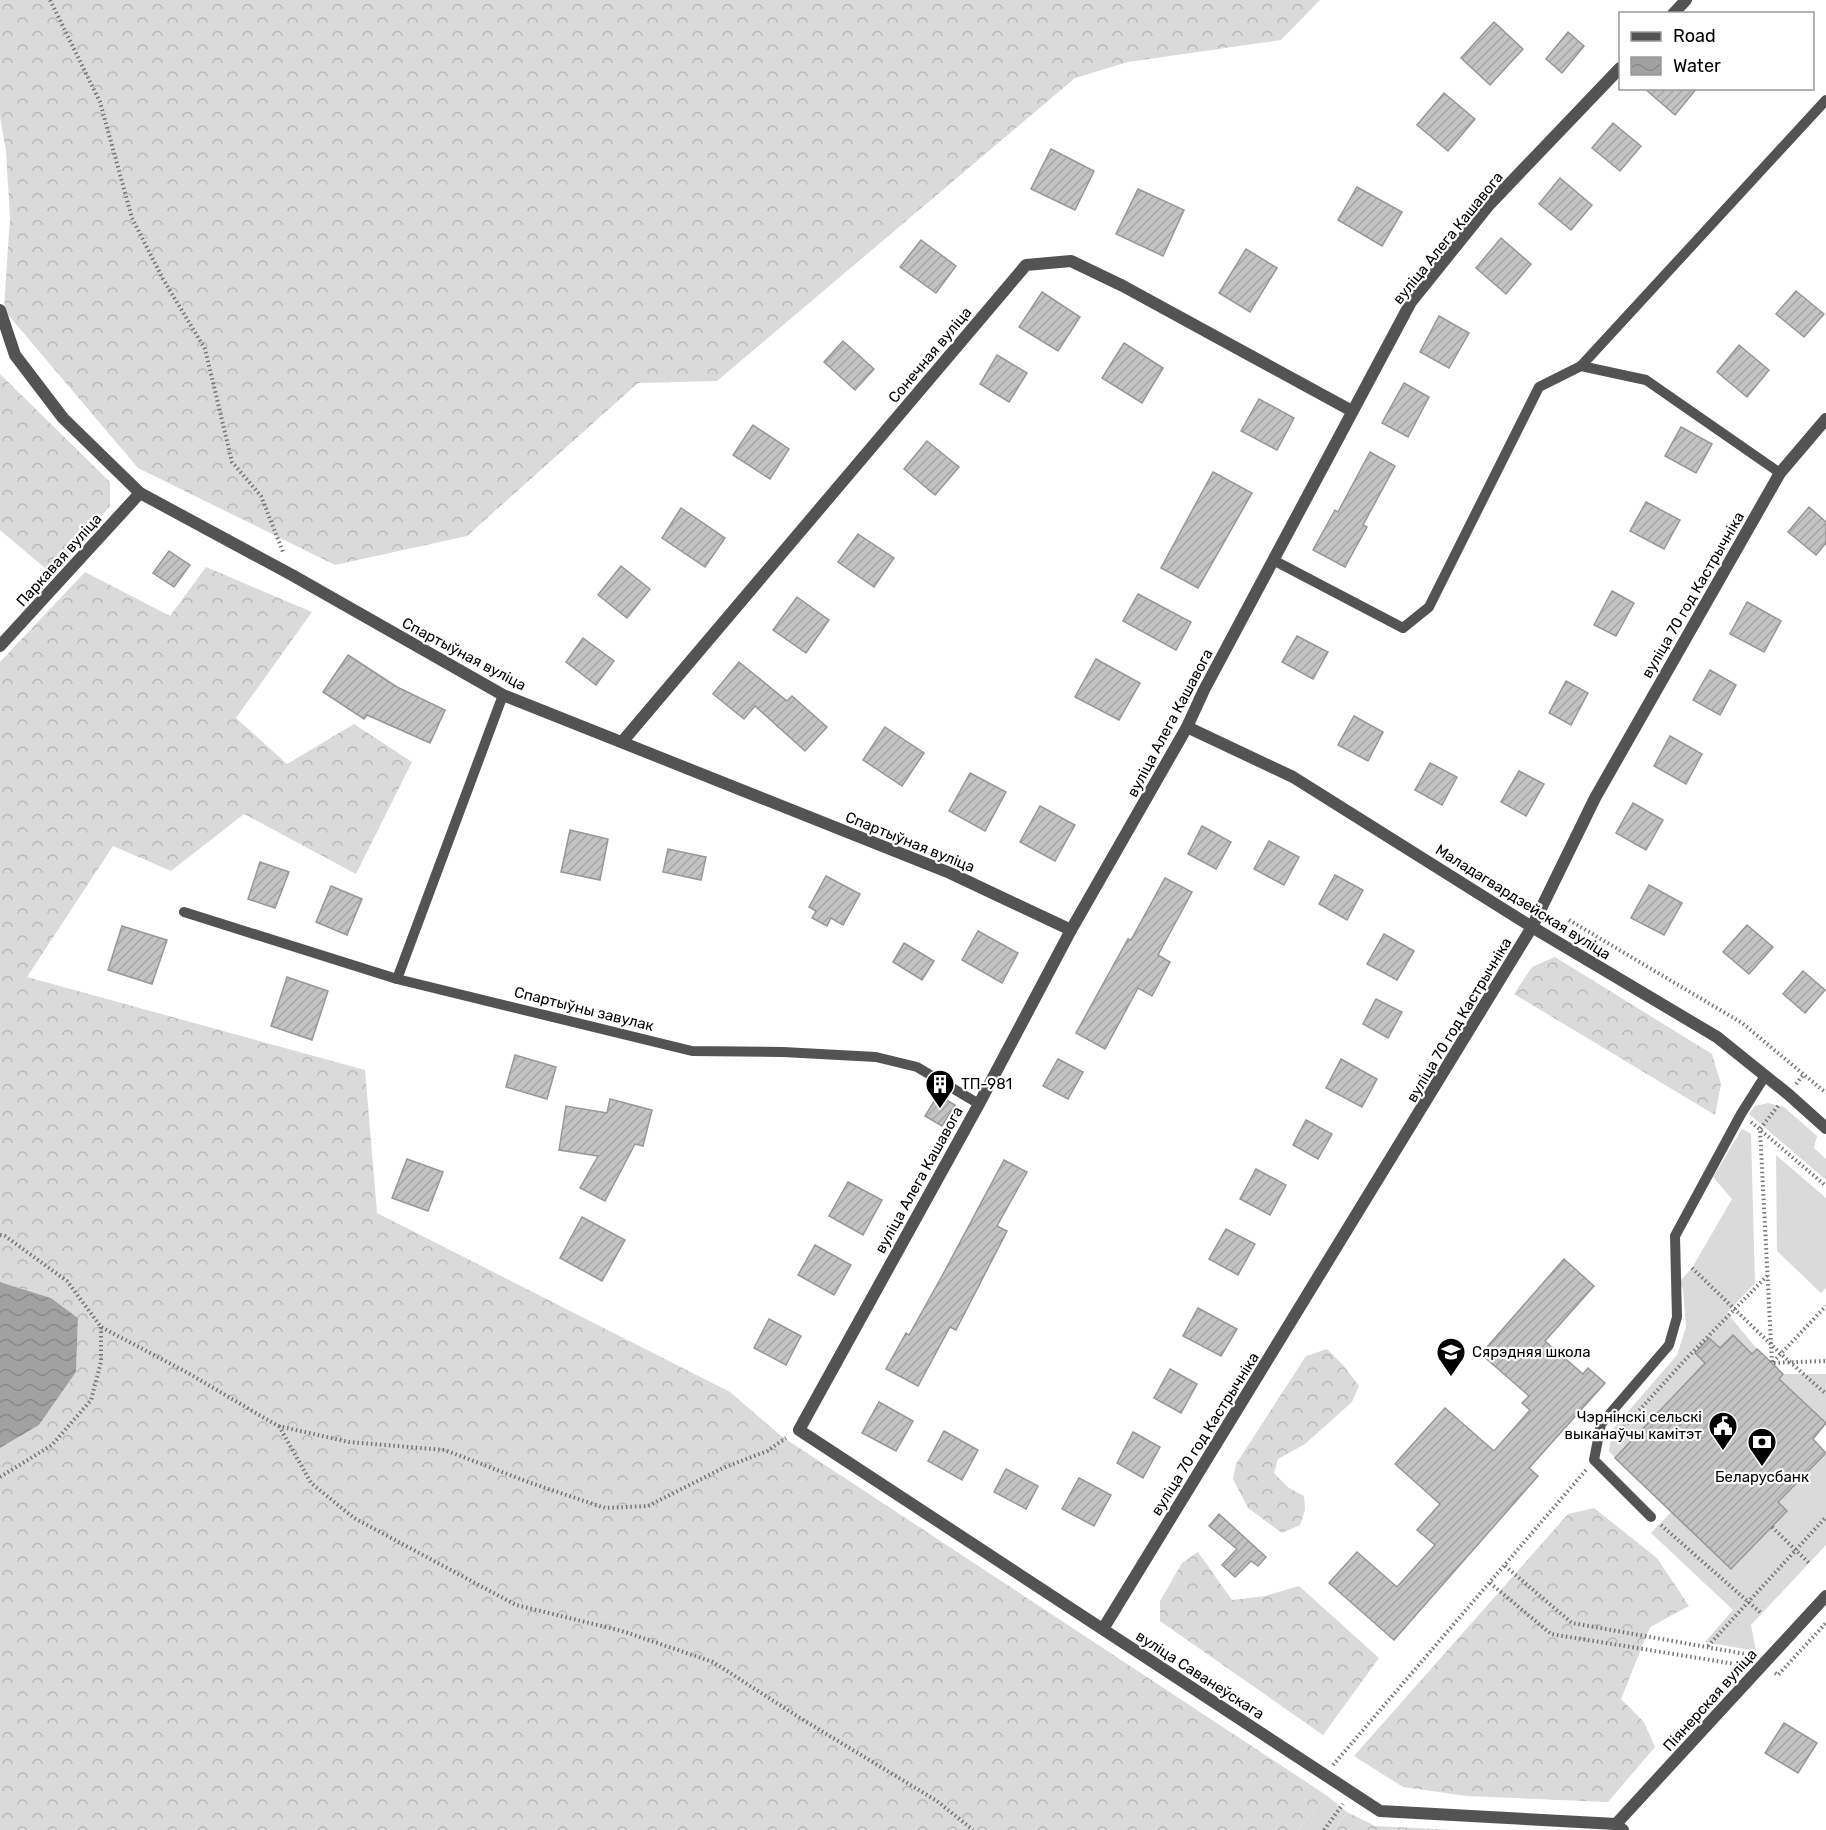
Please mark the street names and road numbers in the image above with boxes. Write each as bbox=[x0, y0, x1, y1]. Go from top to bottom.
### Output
street label: вуліца Алега Кашавога bbox=[1389, 168, 1507, 308]
street label: Сонечная вуліца bbox=[885, 303, 975, 407]
street label: вуліца 70 год Кастрычніка bbox=[1638, 509, 1748, 681]
street label: Паркавая вуліца bbox=[13, 510, 105, 610]
street label: Спартыўная вуліца bbox=[399, 614, 529, 694]
street label: вуліца Алега Кашавога bbox=[1123, 646, 1217, 800]
street label: Спартыўная вуліца bbox=[843, 808, 977, 876]
street label: Маладагвардзейская вуліца bbox=[1432, 841, 1614, 963]
street label: вуліца 70 год Кастрычніка bbox=[1403, 934, 1515, 1106]
street label: Спартыўны завулак bbox=[512, 983, 656, 1035]
street label: вуліца Алега Кашавога bbox=[871, 1103, 967, 1257]
street label: вуліца 70 год Кастрычніка bbox=[1147, 1349, 1263, 1519]
street label: вуліца Саванеўскага bbox=[1133, 1627, 1267, 1723]
street label: Піянерская вуліца bbox=[1659, 1645, 1761, 1755]

